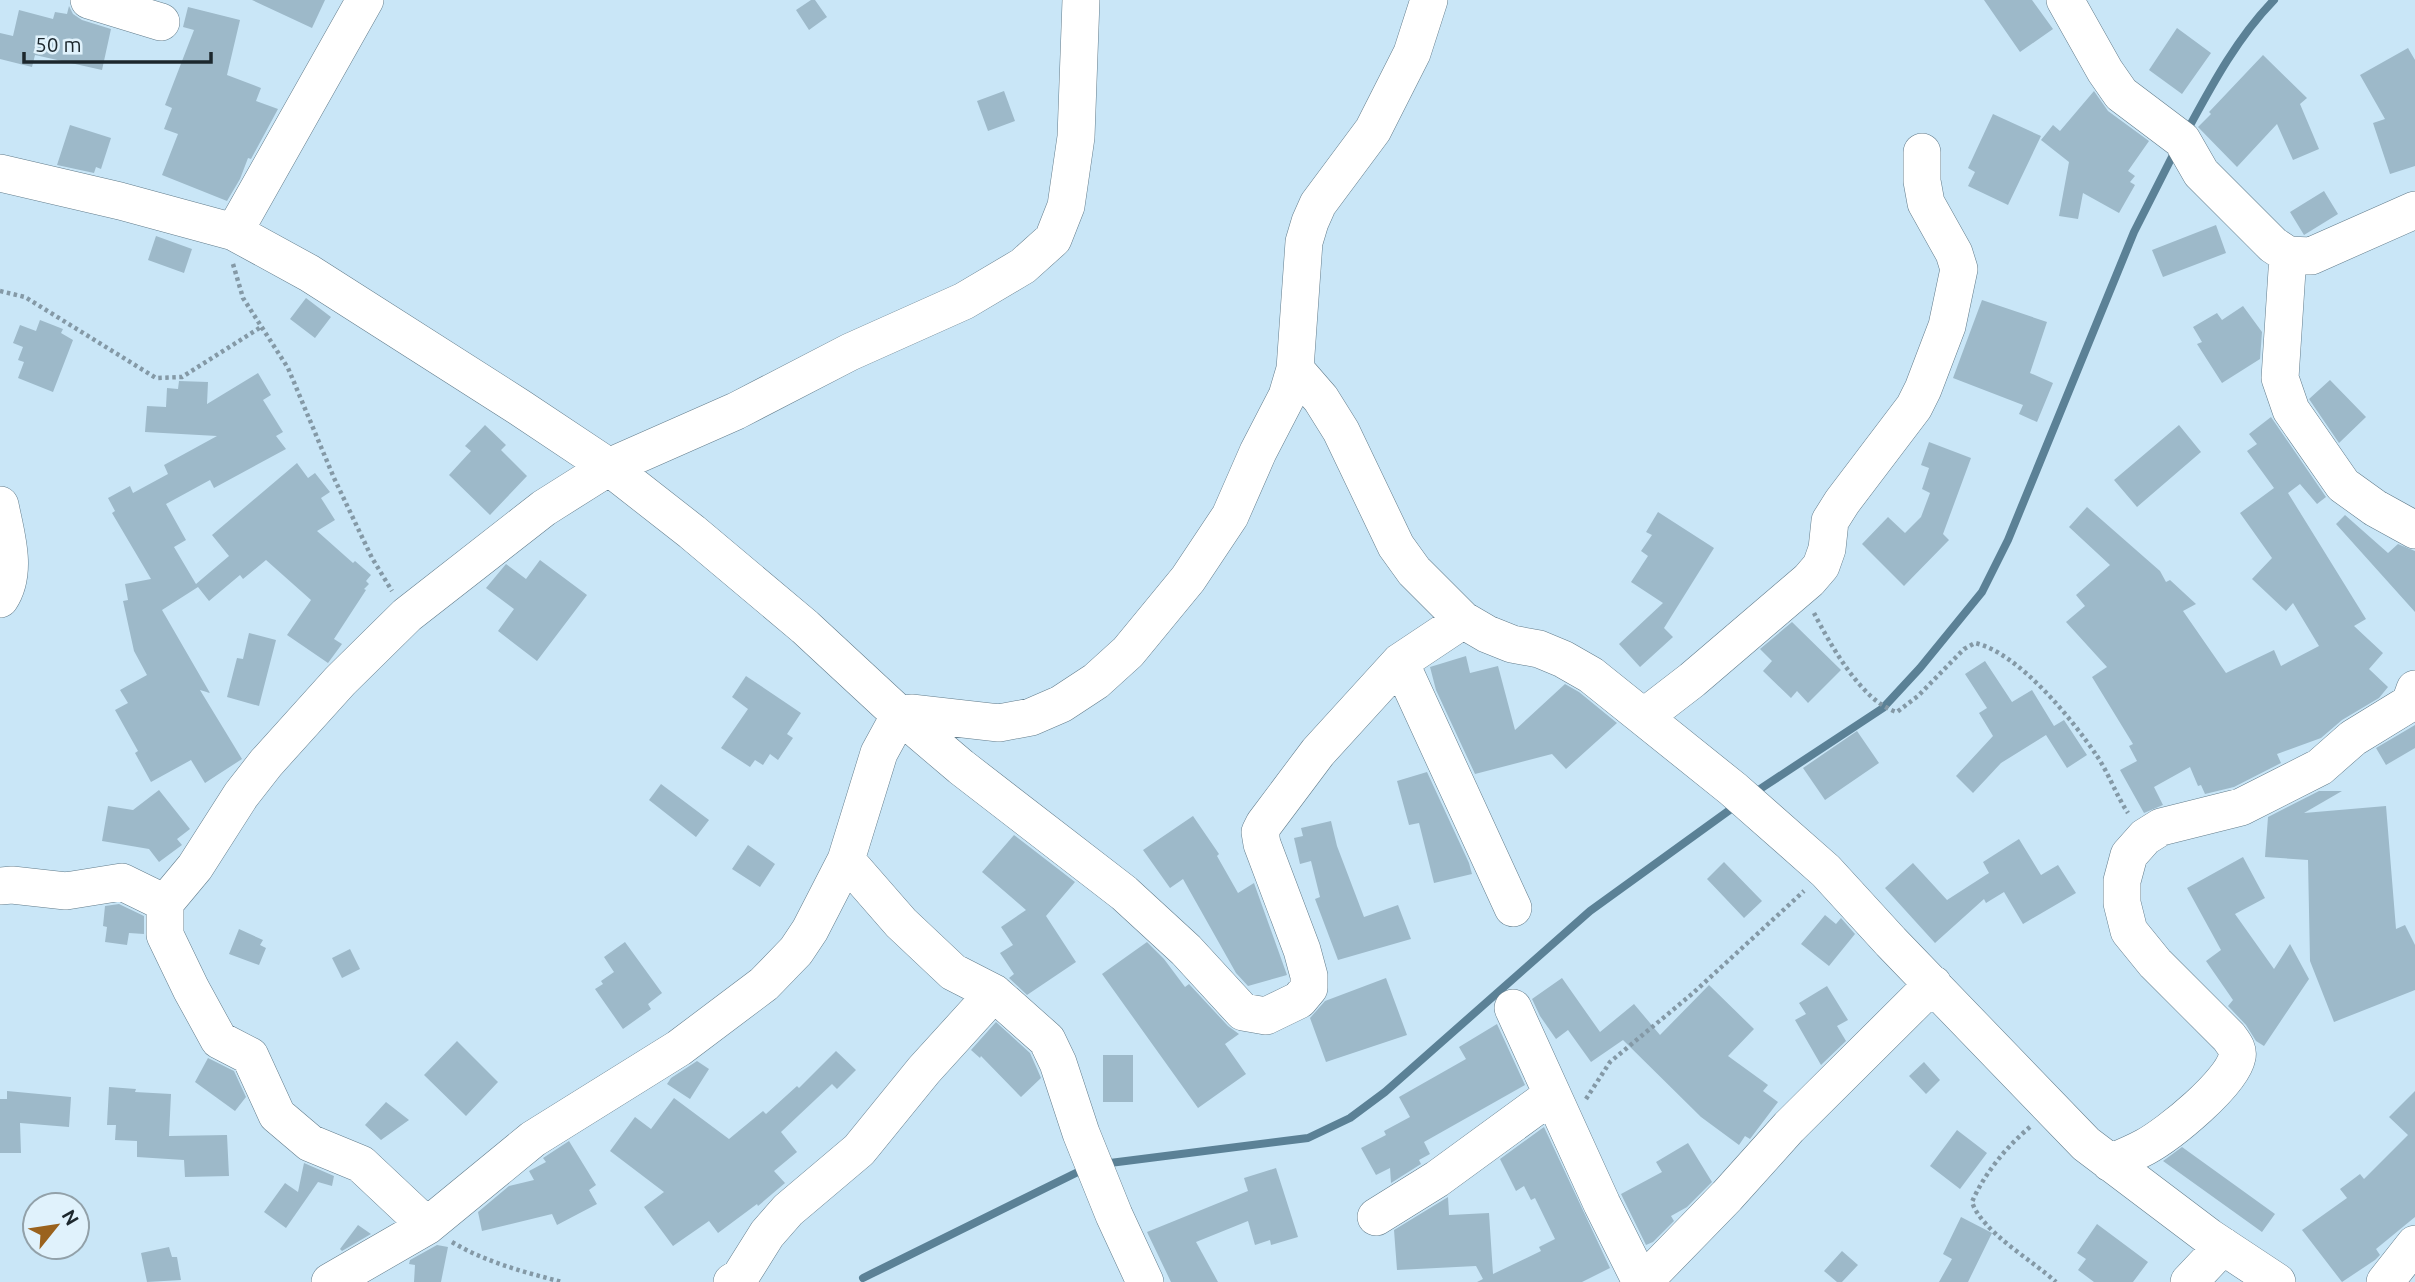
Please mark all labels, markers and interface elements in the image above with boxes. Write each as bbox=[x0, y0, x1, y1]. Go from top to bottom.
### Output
scale bar bbox=[24, 21, 212, 65]
text: 50 m bbox=[35, 32, 82, 56]
north arrow bbox=[21, 1191, 91, 1261]
text: N bbox=[58, 1206, 84, 1229]

